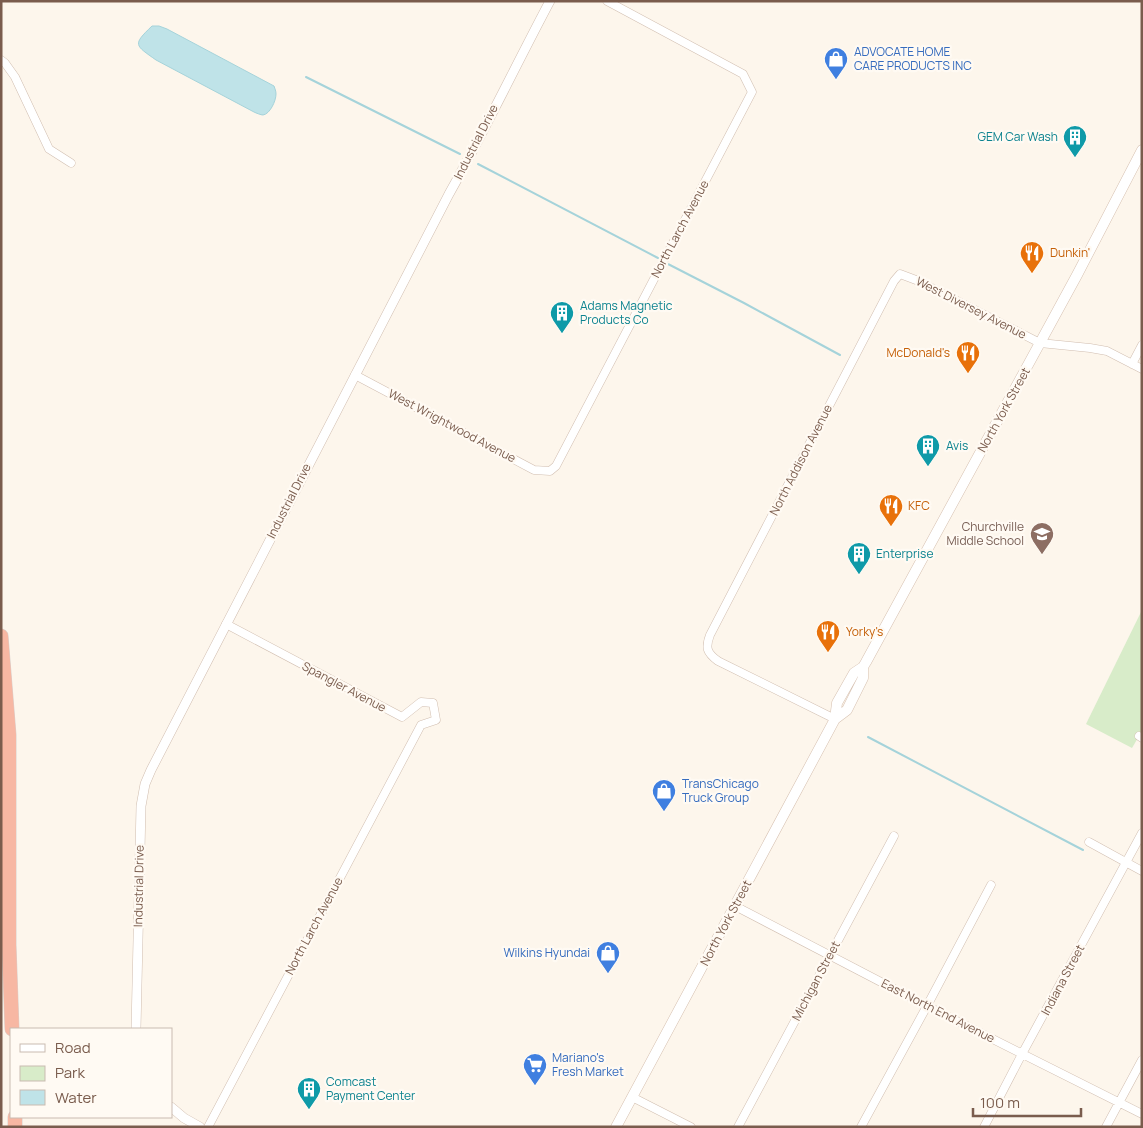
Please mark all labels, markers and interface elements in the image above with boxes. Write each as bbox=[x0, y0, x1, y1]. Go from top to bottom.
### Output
place label: ADVOCATE HOME CARE PRODUCTS INC bbox=[854, 43, 972, 74]
shop icon: ADVOCATE HOME CARE PRODUCTS INC bbox=[823, 46, 849, 80]
street label: Industrial Drive bbox=[449, 101, 502, 182]
building icon: GEM Car Wash bbox=[1062, 124, 1088, 158]
place label: GEM Car Wash bbox=[977, 128, 1058, 145]
street label: North Larch Avenue bbox=[647, 177, 712, 281]
restaurant icon: Dunkin' bbox=[1019, 240, 1045, 274]
place label: Dunkin' bbox=[1050, 244, 1090, 261]
street label: West Diversey Avenue bbox=[913, 272, 1029, 343]
place label: Adams Magnetic Products Co bbox=[580, 297, 673, 328]
building icon: Adams Magnetic Products Co bbox=[549, 300, 575, 334]
restaurant icon: McDonald's bbox=[955, 340, 981, 374]
place label: McDonald's bbox=[887, 344, 950, 361]
street label: North York Street bbox=[973, 364, 1034, 455]
street label: West Wrightwood Avenue bbox=[385, 385, 519, 466]
street label: North Addison Avenue bbox=[765, 401, 836, 518]
building icon: Avis bbox=[915, 433, 941, 467]
place label: Avis bbox=[946, 437, 968, 454]
street label: Industrial Drive bbox=[262, 460, 315, 541]
restaurant icon: KFC bbox=[878, 493, 904, 527]
place label: KFC bbox=[908, 497, 930, 514]
place label: Churchville Middle School bbox=[947, 518, 1024, 549]
school or university icon: Churchville Middle School bbox=[1029, 521, 1055, 555]
building icon: Enterprise bbox=[846, 541, 872, 575]
place label: Enterprise bbox=[876, 545, 933, 562]
restaurant icon: Yorky's bbox=[815, 619, 841, 653]
place label: Yorky's bbox=[846, 623, 883, 640]
street label: Spangler Avenue bbox=[299, 657, 389, 716]
place label: TransChicago Truck Group bbox=[682, 775, 759, 806]
shop icon: TransChicago Truck Group bbox=[651, 778, 677, 812]
street label: Industrial Drive bbox=[129, 845, 148, 927]
street label: North Larch Avenue bbox=[281, 874, 346, 978]
street label: North York Street bbox=[696, 877, 755, 969]
street label: Michigan Street bbox=[787, 938, 844, 1024]
shop icon: Wilkins Hyundai bbox=[595, 940, 621, 974]
street label: Indiana Street bbox=[1037, 941, 1088, 1018]
place label: Wilkins Hyundai bbox=[503, 944, 590, 961]
street label: East North End Avenue bbox=[878, 974, 998, 1047]
legend bbox=[10, 1028, 172, 1118]
text: Road bbox=[55, 1037, 91, 1058]
place label: Mariano's Fresh Market bbox=[552, 1049, 624, 1080]
supermarket icon: Mariano's Fresh Market bbox=[522, 1052, 548, 1086]
text: Park bbox=[55, 1062, 85, 1083]
place label: Comcast Payment Center bbox=[326, 1073, 416, 1104]
building icon: Comcast Payment Center bbox=[296, 1076, 322, 1110]
scale bar bbox=[973, 1086, 1080, 1118]
text: Water bbox=[55, 1087, 97, 1108]
text: 100 m bbox=[980, 1092, 1020, 1113]

